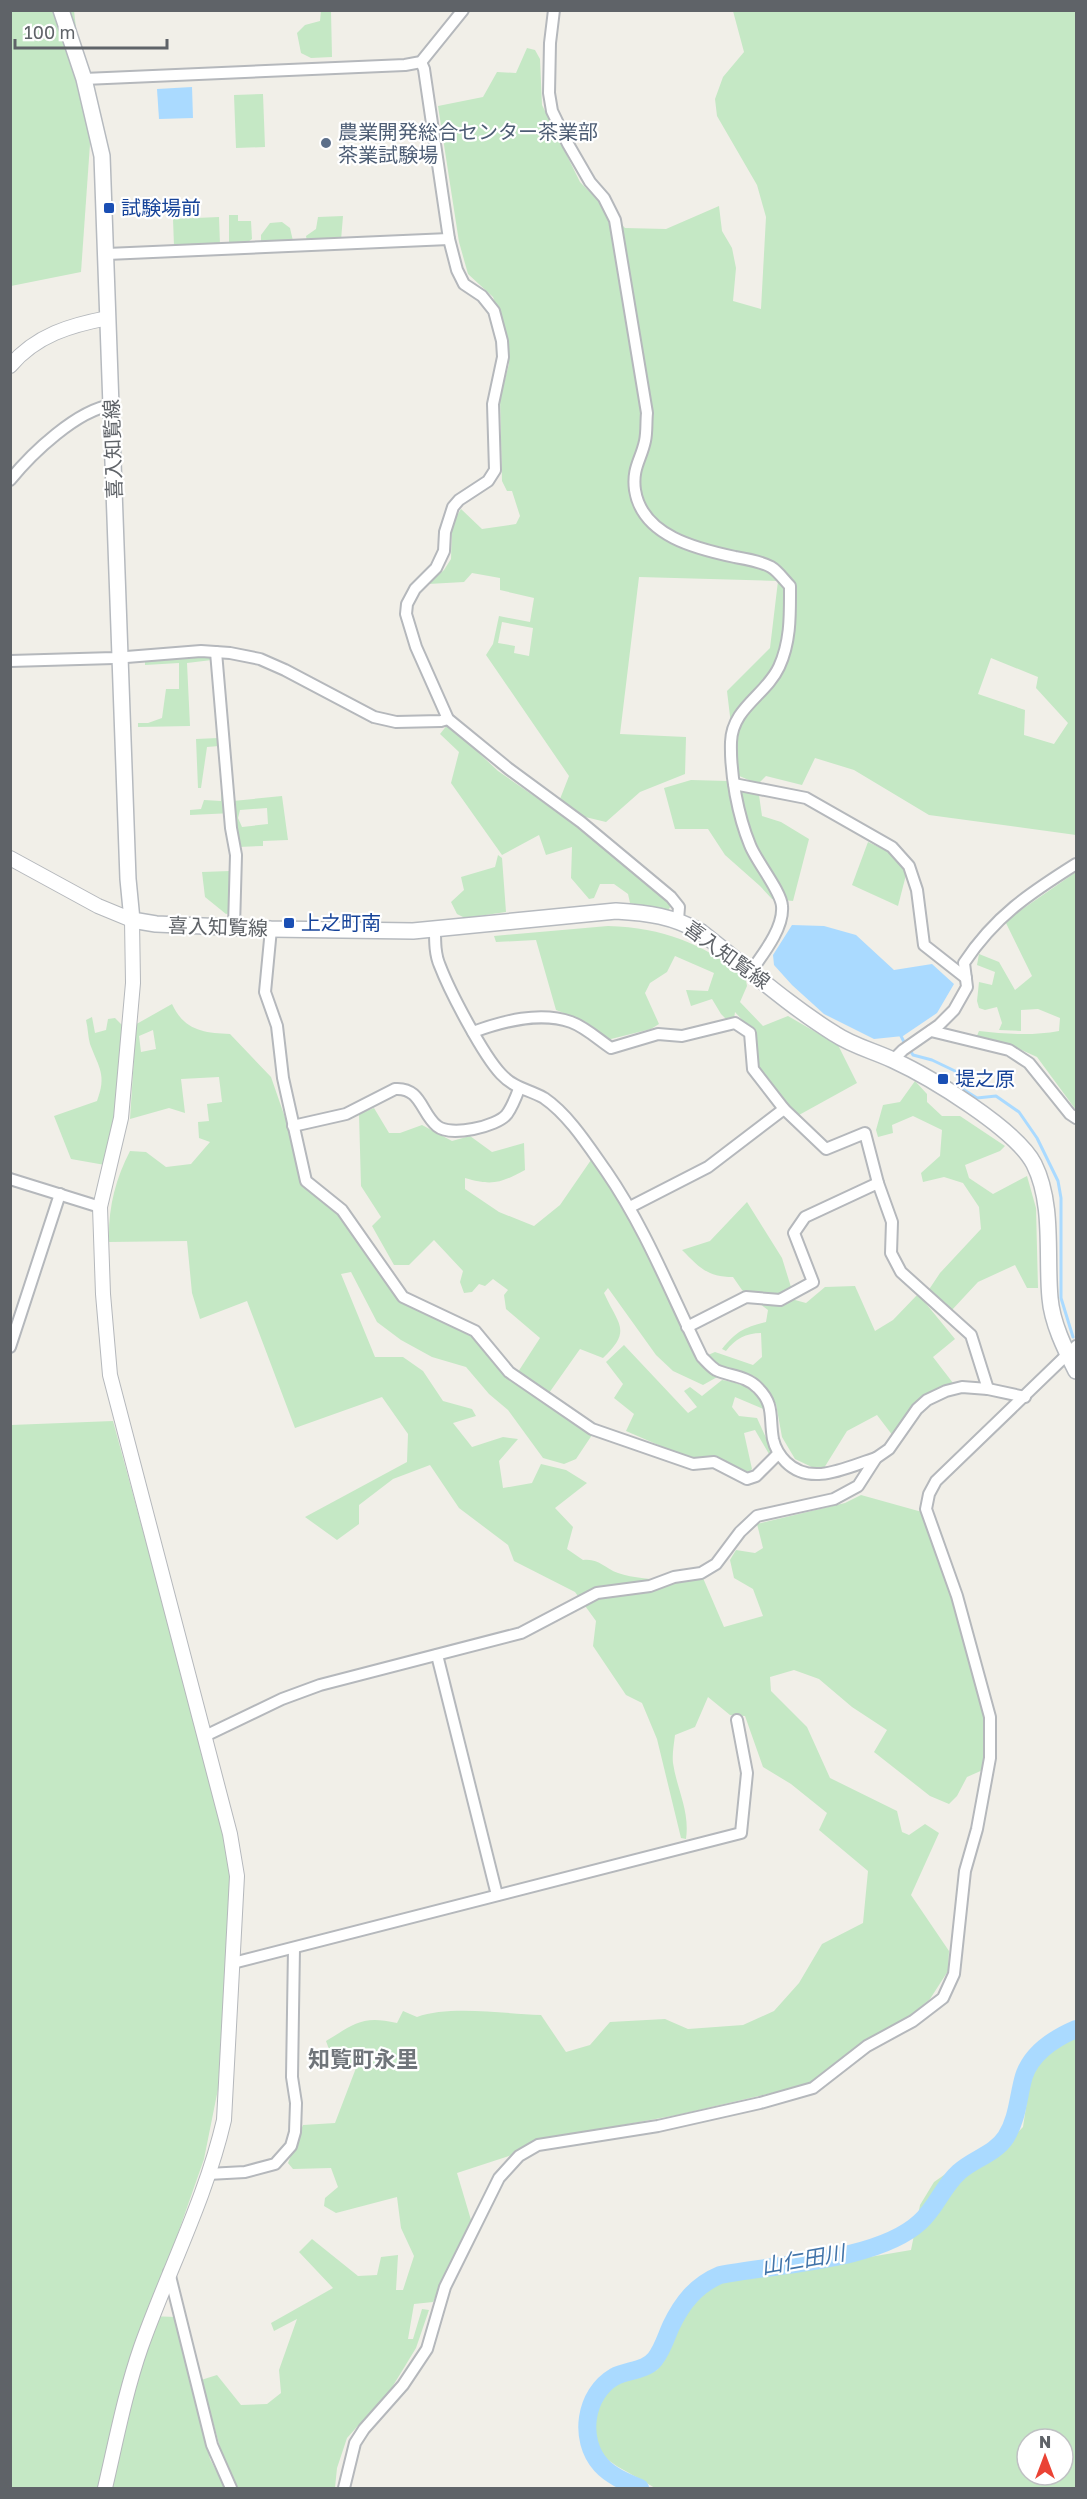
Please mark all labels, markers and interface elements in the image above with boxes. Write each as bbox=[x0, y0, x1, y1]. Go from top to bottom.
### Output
scale bar bbox=[15, 12, 166, 50]
text: 100 m bbox=[24, 21, 75, 43]
place label: 農業開発総合センター茶業部 茶業試験場 bbox=[338, 119, 598, 166]
marker: 農業開発総合センター茶業部 茶業試験場 bbox=[319, 136, 333, 150]
place label: 試験場前 bbox=[121, 195, 201, 219]
marker: 試験場前 bbox=[102, 201, 116, 215]
street label: 喜入知覧線 bbox=[98, 399, 126, 499]
place label: 上之町南 bbox=[301, 910, 381, 934]
street label: 喜入知覧線 bbox=[168, 912, 268, 940]
street label: 喜入知覧線 bbox=[680, 915, 775, 993]
marker: 上之町南 bbox=[282, 916, 296, 930]
place label: 堤之原 bbox=[955, 1066, 1015, 1090]
marker: 堤之原 bbox=[936, 1072, 950, 1086]
district label: 知覧町永里 bbox=[308, 2045, 418, 2072]
water label: 山仁田川 bbox=[759, 2239, 848, 2279]
north arrow bbox=[1015, 2427, 1075, 2487]
text: N bbox=[1039, 2432, 1051, 2452]

